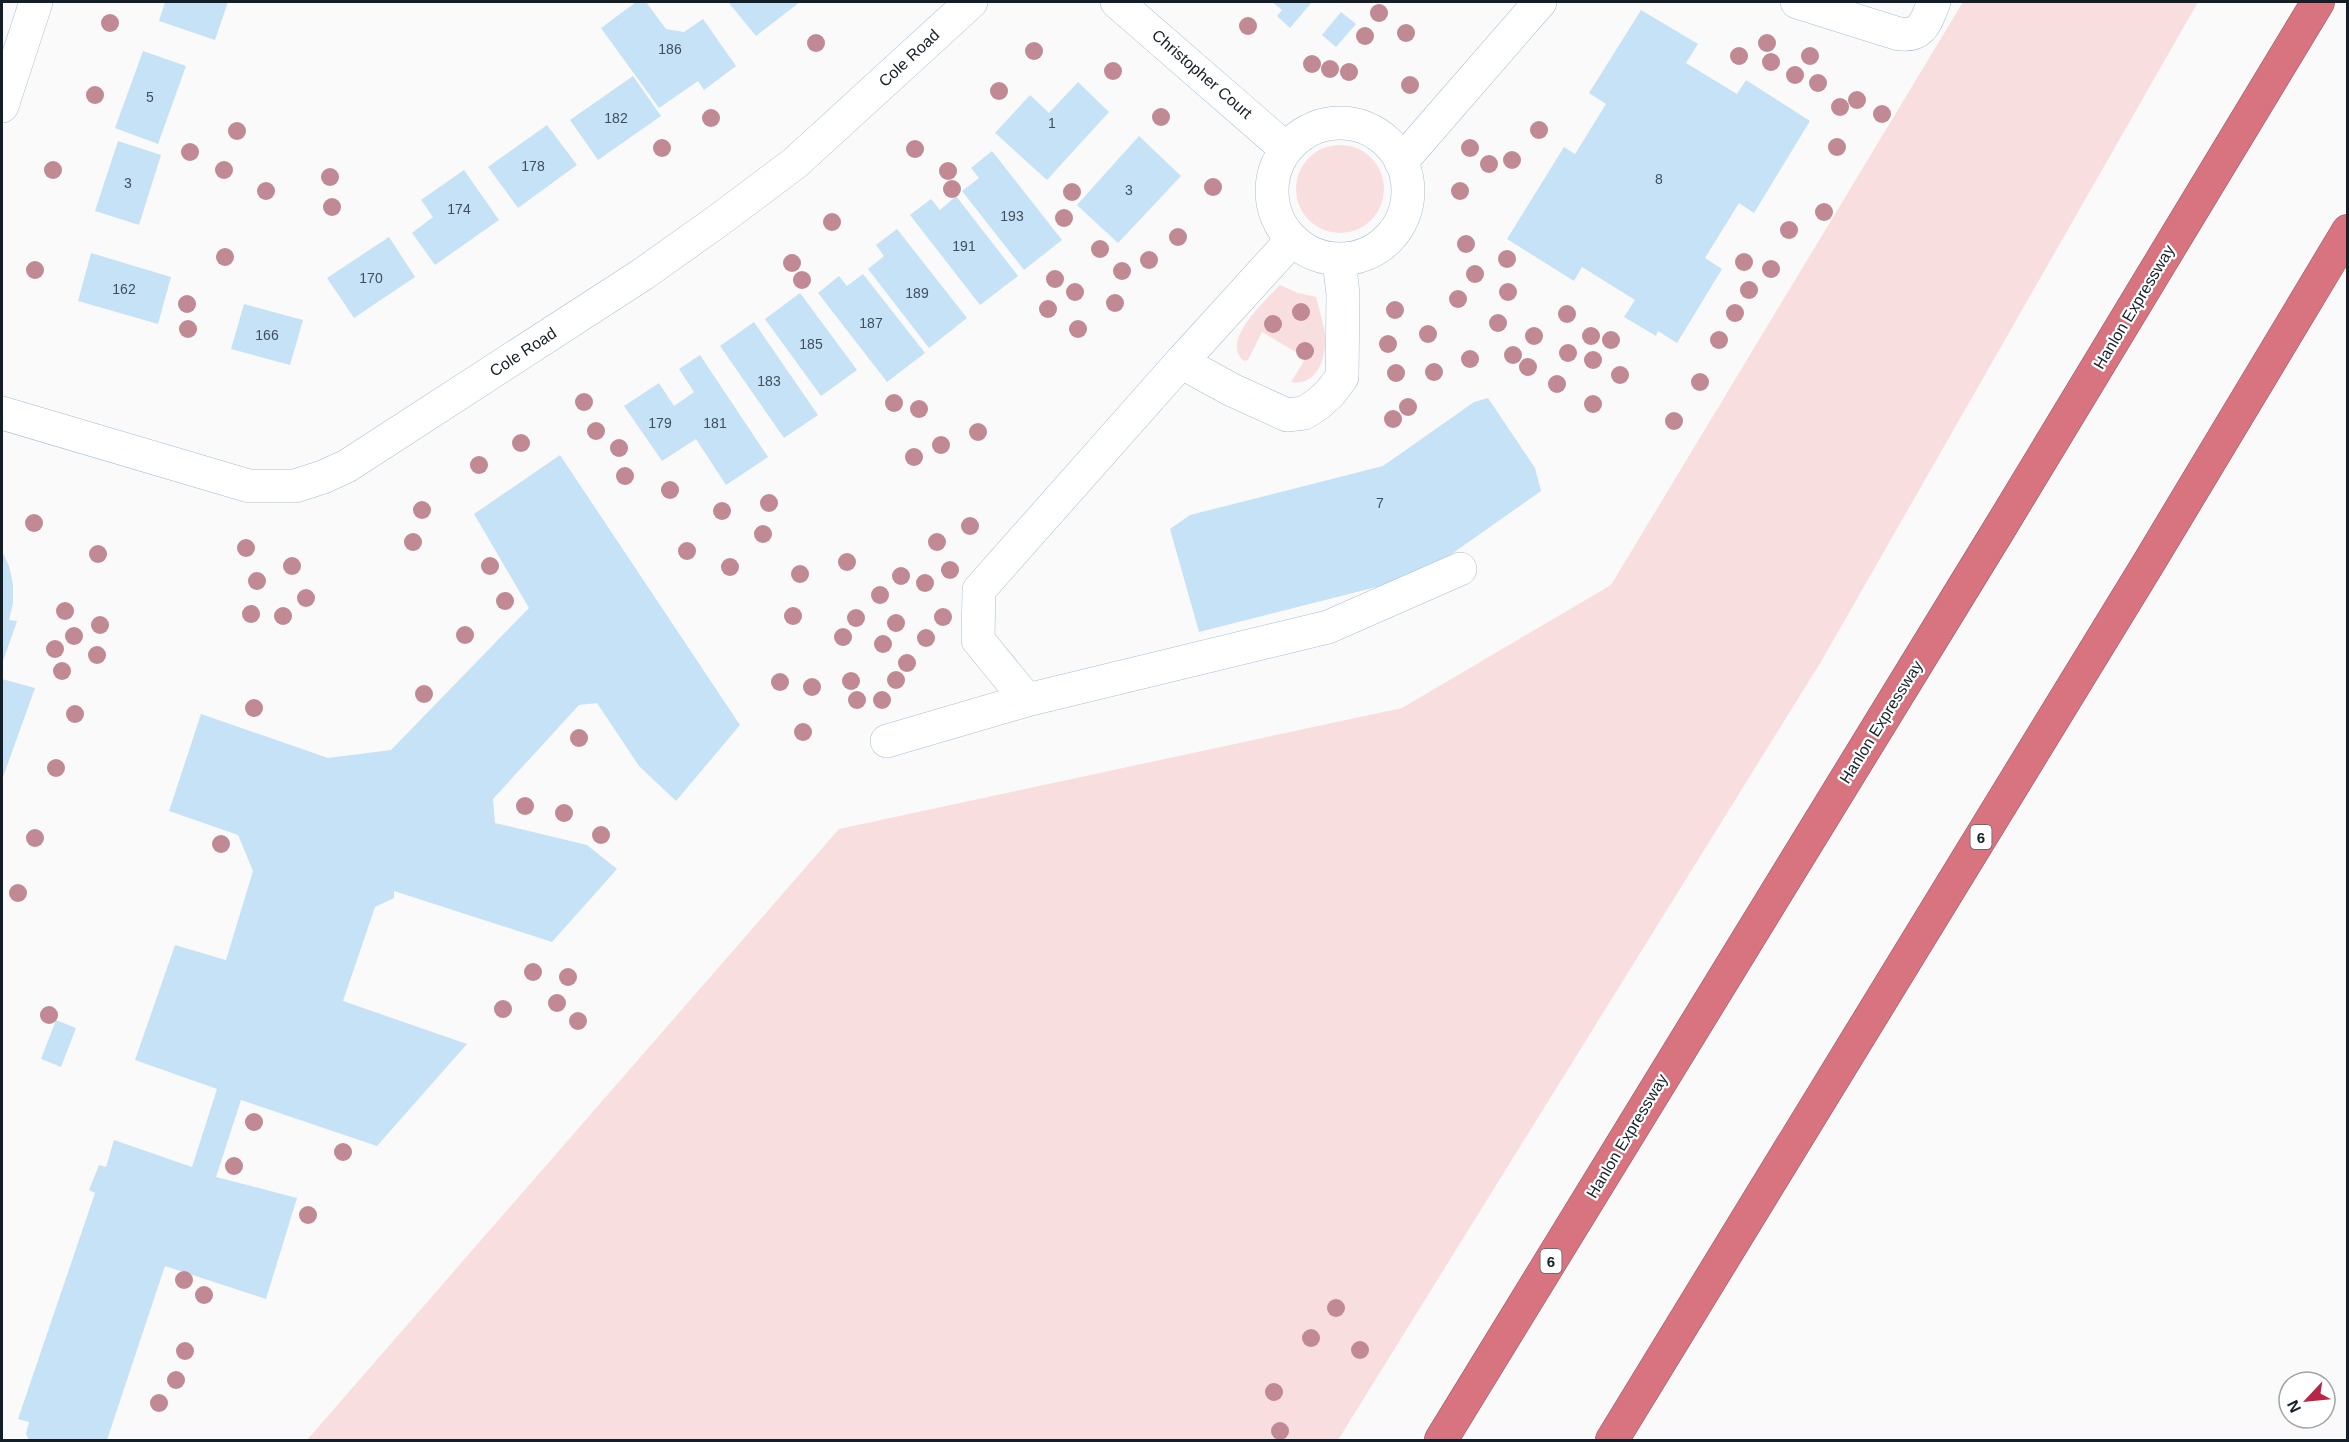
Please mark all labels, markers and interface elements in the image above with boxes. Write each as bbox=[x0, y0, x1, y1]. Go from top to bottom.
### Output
street label: Cole Road bbox=[876, 26, 942, 90]
street label: Christopher Court bbox=[1149, 26, 1256, 122]
house number: 186 bbox=[658, 41, 682, 57]
house number: 5 bbox=[146, 89, 154, 105]
house number: 182 bbox=[604, 110, 628, 126]
house number: 1 bbox=[1048, 115, 1056, 131]
house number: 178 bbox=[521, 158, 545, 174]
house number: 8 bbox=[1655, 171, 1663, 187]
house number: 3 bbox=[124, 175, 132, 191]
house number: 3 bbox=[1125, 182, 1133, 198]
house number: 174 bbox=[447, 201, 471, 217]
house number: 193 bbox=[1000, 208, 1024, 224]
house number: 191 bbox=[952, 238, 976, 254]
street label: Hanlon Expressway bbox=[2090, 242, 2178, 372]
house number: 170 bbox=[359, 270, 383, 286]
house number: 162 bbox=[112, 281, 136, 297]
house number: 189 bbox=[905, 285, 929, 301]
house number: 187 bbox=[859, 315, 883, 331]
street label: Cole Road bbox=[487, 324, 559, 380]
house number: 166 bbox=[255, 327, 279, 343]
house number: 185 bbox=[799, 336, 823, 352]
house number: 183 bbox=[757, 373, 781, 389]
house number: 179 bbox=[648, 415, 672, 431]
house number: 181 bbox=[703, 415, 727, 431]
house number: 7 bbox=[1376, 495, 1384, 511]
street label: Hanlon Expressway bbox=[1836, 658, 1926, 786]
road number: 6 bbox=[1970, 825, 1992, 849]
street label: Hanlon Expressway bbox=[1583, 1071, 1671, 1201]
road number: 6 bbox=[1540, 1249, 1562, 1273]
north arrow bbox=[2277, 1370, 2337, 1430]
text: N bbox=[2284, 1397, 2304, 1415]

